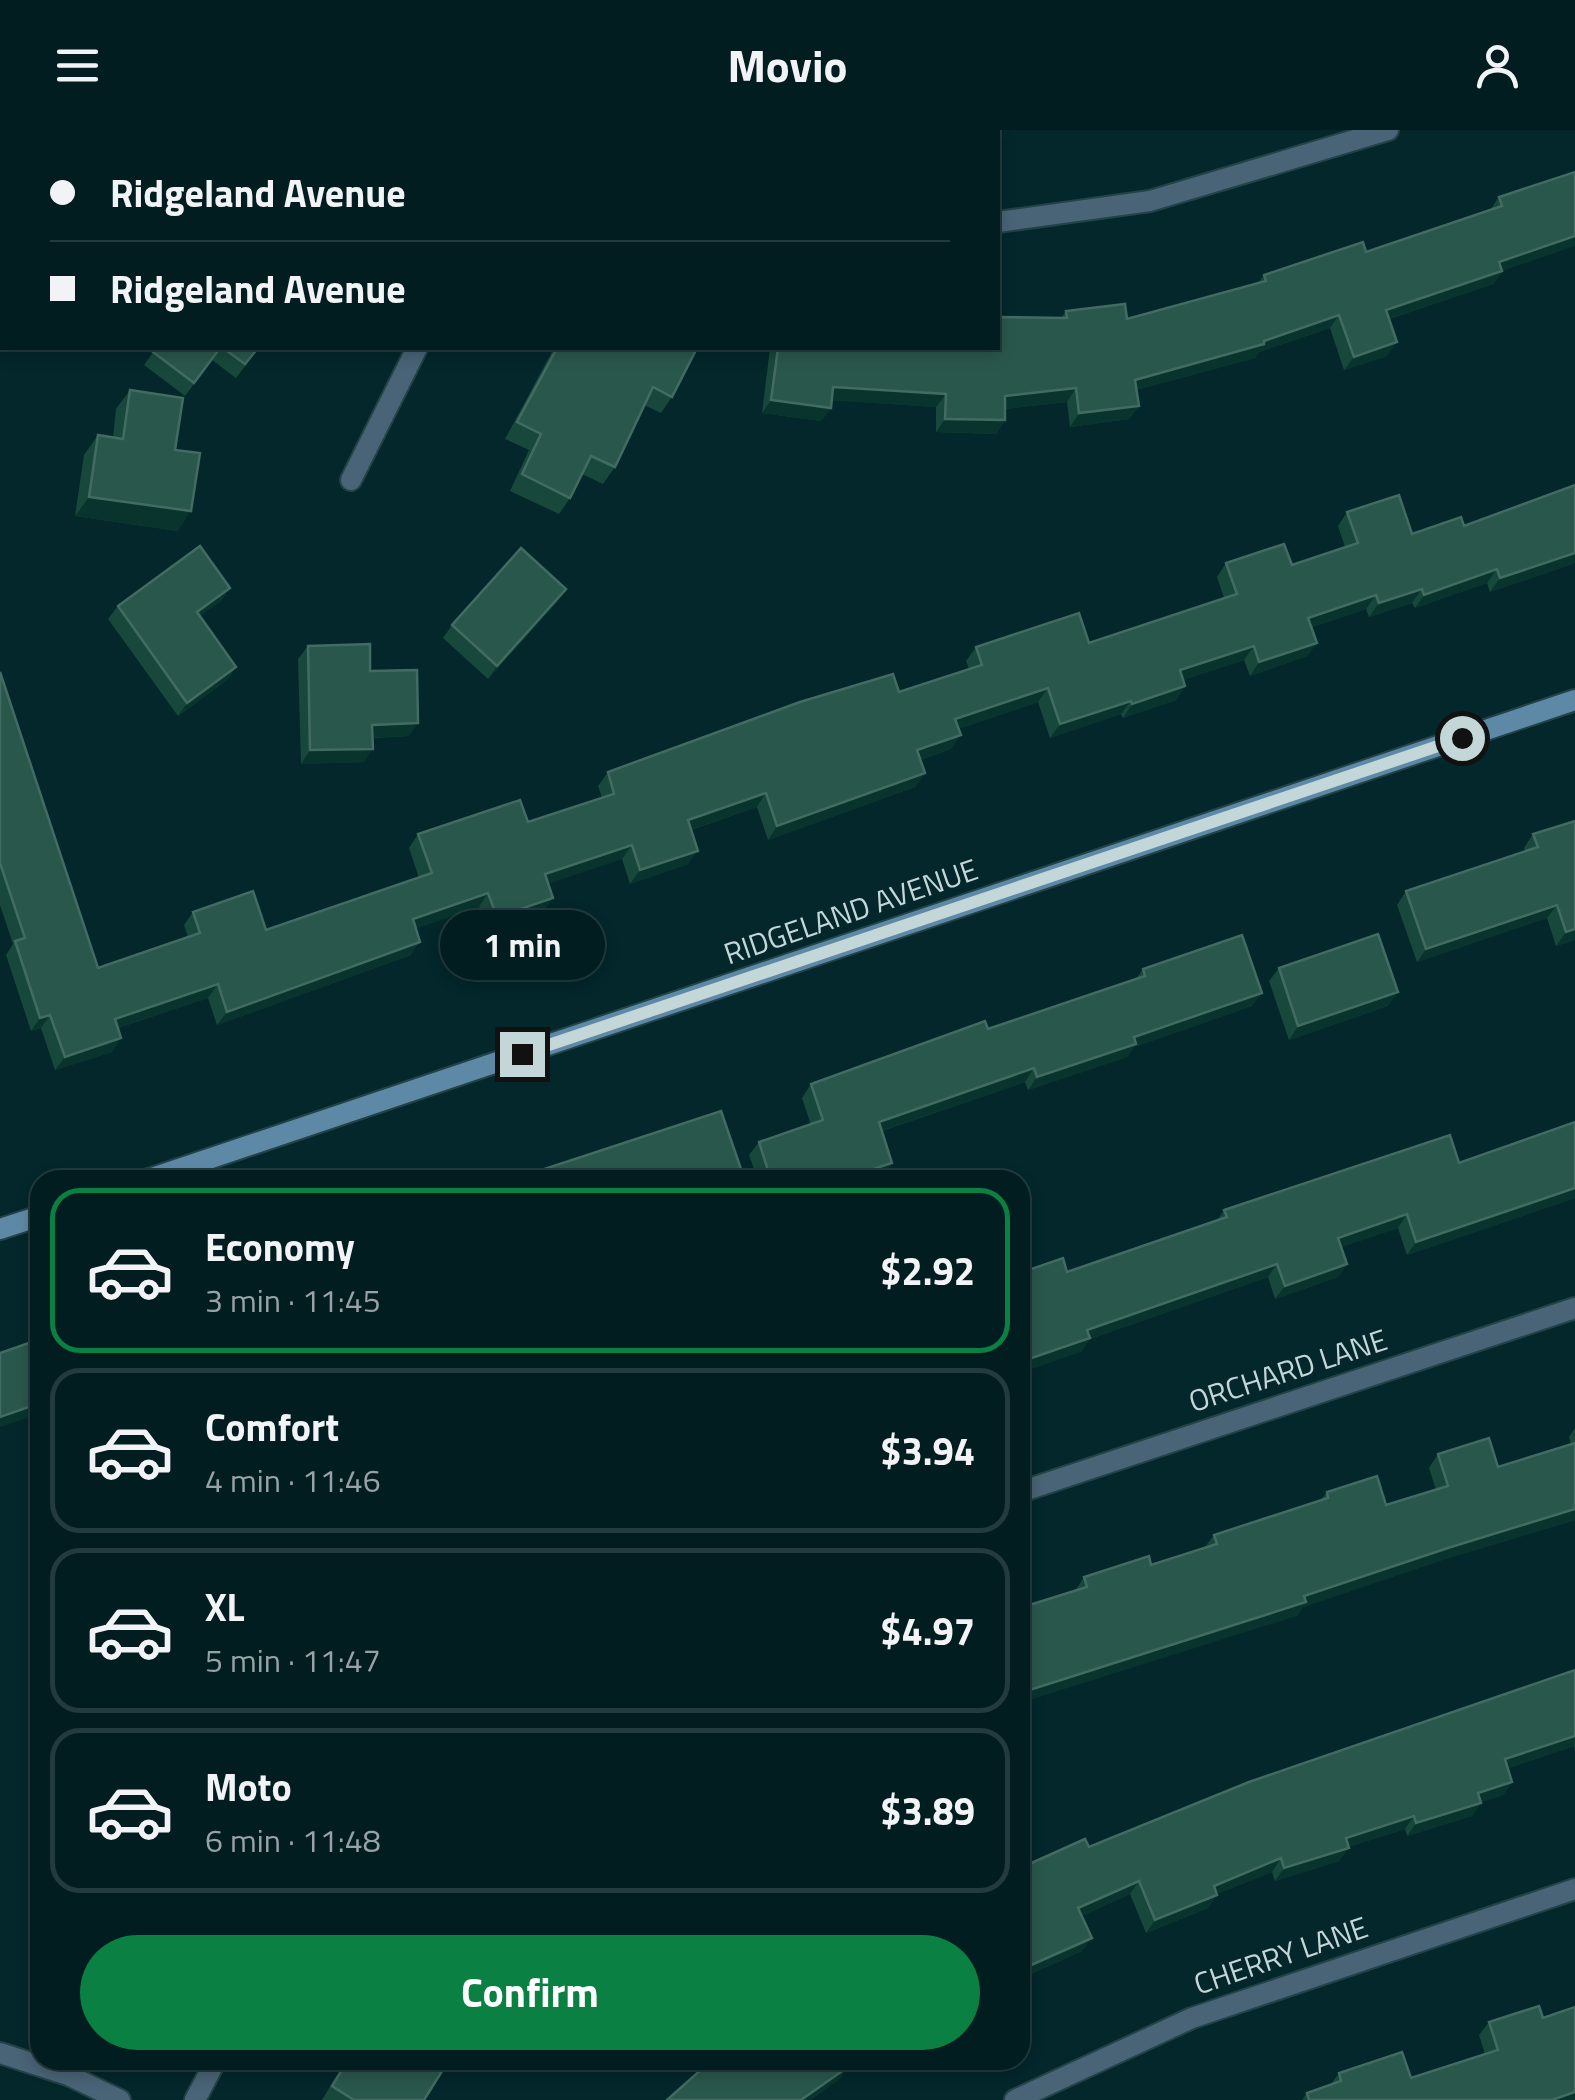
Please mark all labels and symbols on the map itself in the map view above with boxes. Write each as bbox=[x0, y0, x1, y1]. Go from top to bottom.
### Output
route start bbox=[1440, 716, 1485, 761]
street label: RIDGELAND AVENUE bbox=[717, 846, 984, 976]
callout: 1 min bbox=[440, 909, 604, 979]
route end bbox=[500, 1032, 545, 1077]
street label: ORCHARD LANE bbox=[1182, 1316, 1393, 1424]
street label: CHERRY LANE bbox=[1187, 1904, 1374, 2006]

